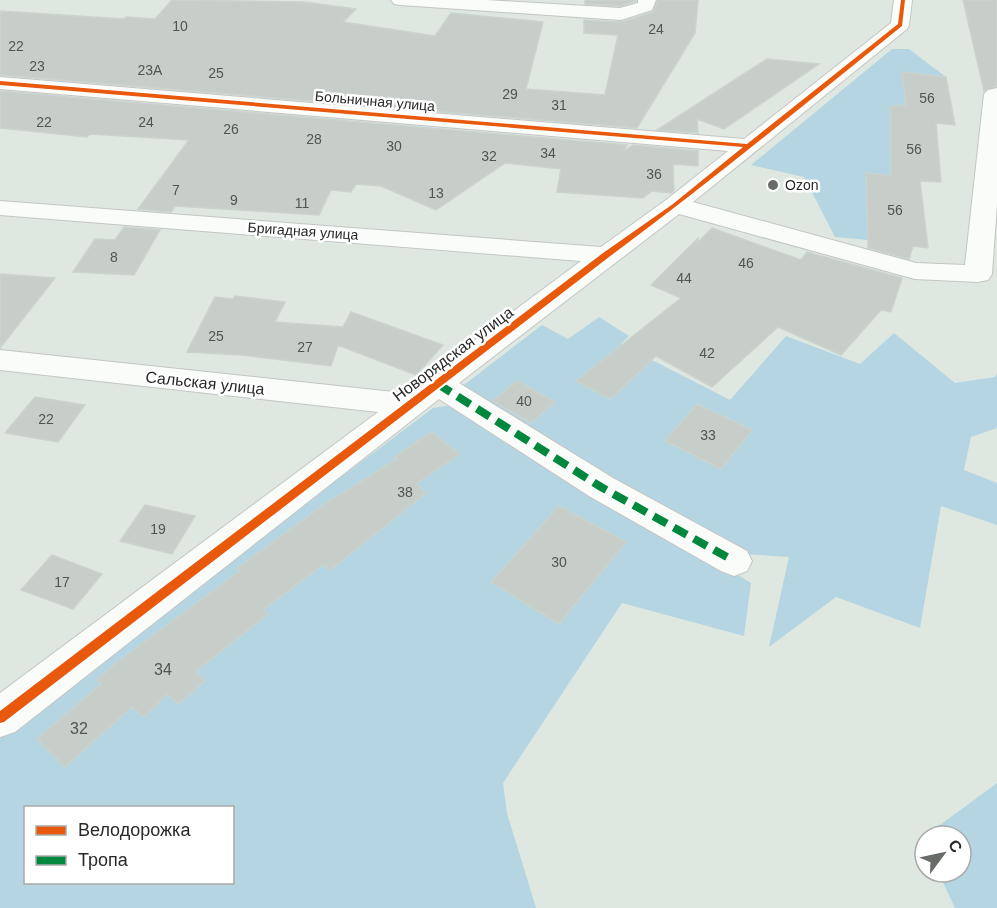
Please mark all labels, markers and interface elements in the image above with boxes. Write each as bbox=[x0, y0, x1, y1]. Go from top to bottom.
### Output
house number: 10 bbox=[172, 18, 188, 34]
house number: 24 bbox=[648, 21, 664, 37]
house number: 22 bbox=[8, 38, 24, 54]
house number: 23 bbox=[29, 58, 45, 74]
house number: 23А bbox=[138, 62, 163, 78]
house number: 25 bbox=[208, 65, 224, 81]
house number: 29 bbox=[502, 86, 518, 102]
street label: Больничная улица bbox=[314, 88, 436, 114]
house number: 56 bbox=[919, 90, 935, 106]
house number: 31 bbox=[551, 97, 567, 113]
house number: 22 bbox=[36, 114, 52, 130]
house number: 24 bbox=[138, 114, 154, 130]
house number: 26 bbox=[223, 121, 239, 137]
house number: 28 bbox=[306, 131, 322, 147]
house number: 30 bbox=[386, 138, 402, 154]
house number: 56 bbox=[906, 141, 922, 157]
house number: 34 bbox=[540, 145, 556, 161]
house number: 32 bbox=[481, 148, 497, 164]
house number: 36 bbox=[646, 166, 662, 182]
place label: Ozon bbox=[785, 177, 818, 193]
marker: Ozon bbox=[766, 178, 780, 192]
house number: 7 bbox=[172, 182, 180, 198]
house number: 13 bbox=[428, 185, 444, 201]
house number: 9 bbox=[230, 192, 238, 208]
house number: 11 bbox=[295, 195, 309, 211]
house number: 56 bbox=[887, 202, 903, 218]
street label: Бригадная улица bbox=[247, 219, 359, 243]
house number: 8 bbox=[110, 249, 118, 265]
house number: 46 bbox=[738, 255, 754, 271]
house number: 44 bbox=[676, 270, 692, 286]
street label: Новорядская улица bbox=[390, 303, 516, 405]
house number: 25 bbox=[208, 328, 224, 344]
house number: 27 bbox=[297, 339, 313, 355]
house number: 42 bbox=[699, 345, 715, 361]
street label: Сальская улица bbox=[145, 368, 265, 398]
house number: 40 bbox=[516, 393, 532, 409]
house number: 22 bbox=[38, 411, 54, 427]
house number: 33 bbox=[700, 427, 716, 443]
house number: 38 bbox=[397, 484, 413, 500]
house number: 19 bbox=[150, 521, 166, 537]
house number: 30 bbox=[551, 554, 567, 570]
house number: 17 bbox=[54, 574, 70, 590]
house number: 34 bbox=[154, 661, 172, 678]
house number: 32 bbox=[70, 720, 88, 737]
legend bbox=[24, 806, 234, 884]
text: Велодорожка bbox=[78, 820, 191, 840]
north arrow bbox=[913, 824, 973, 884]
text: С bbox=[945, 837, 966, 856]
text: Тропа bbox=[78, 850, 129, 870]

